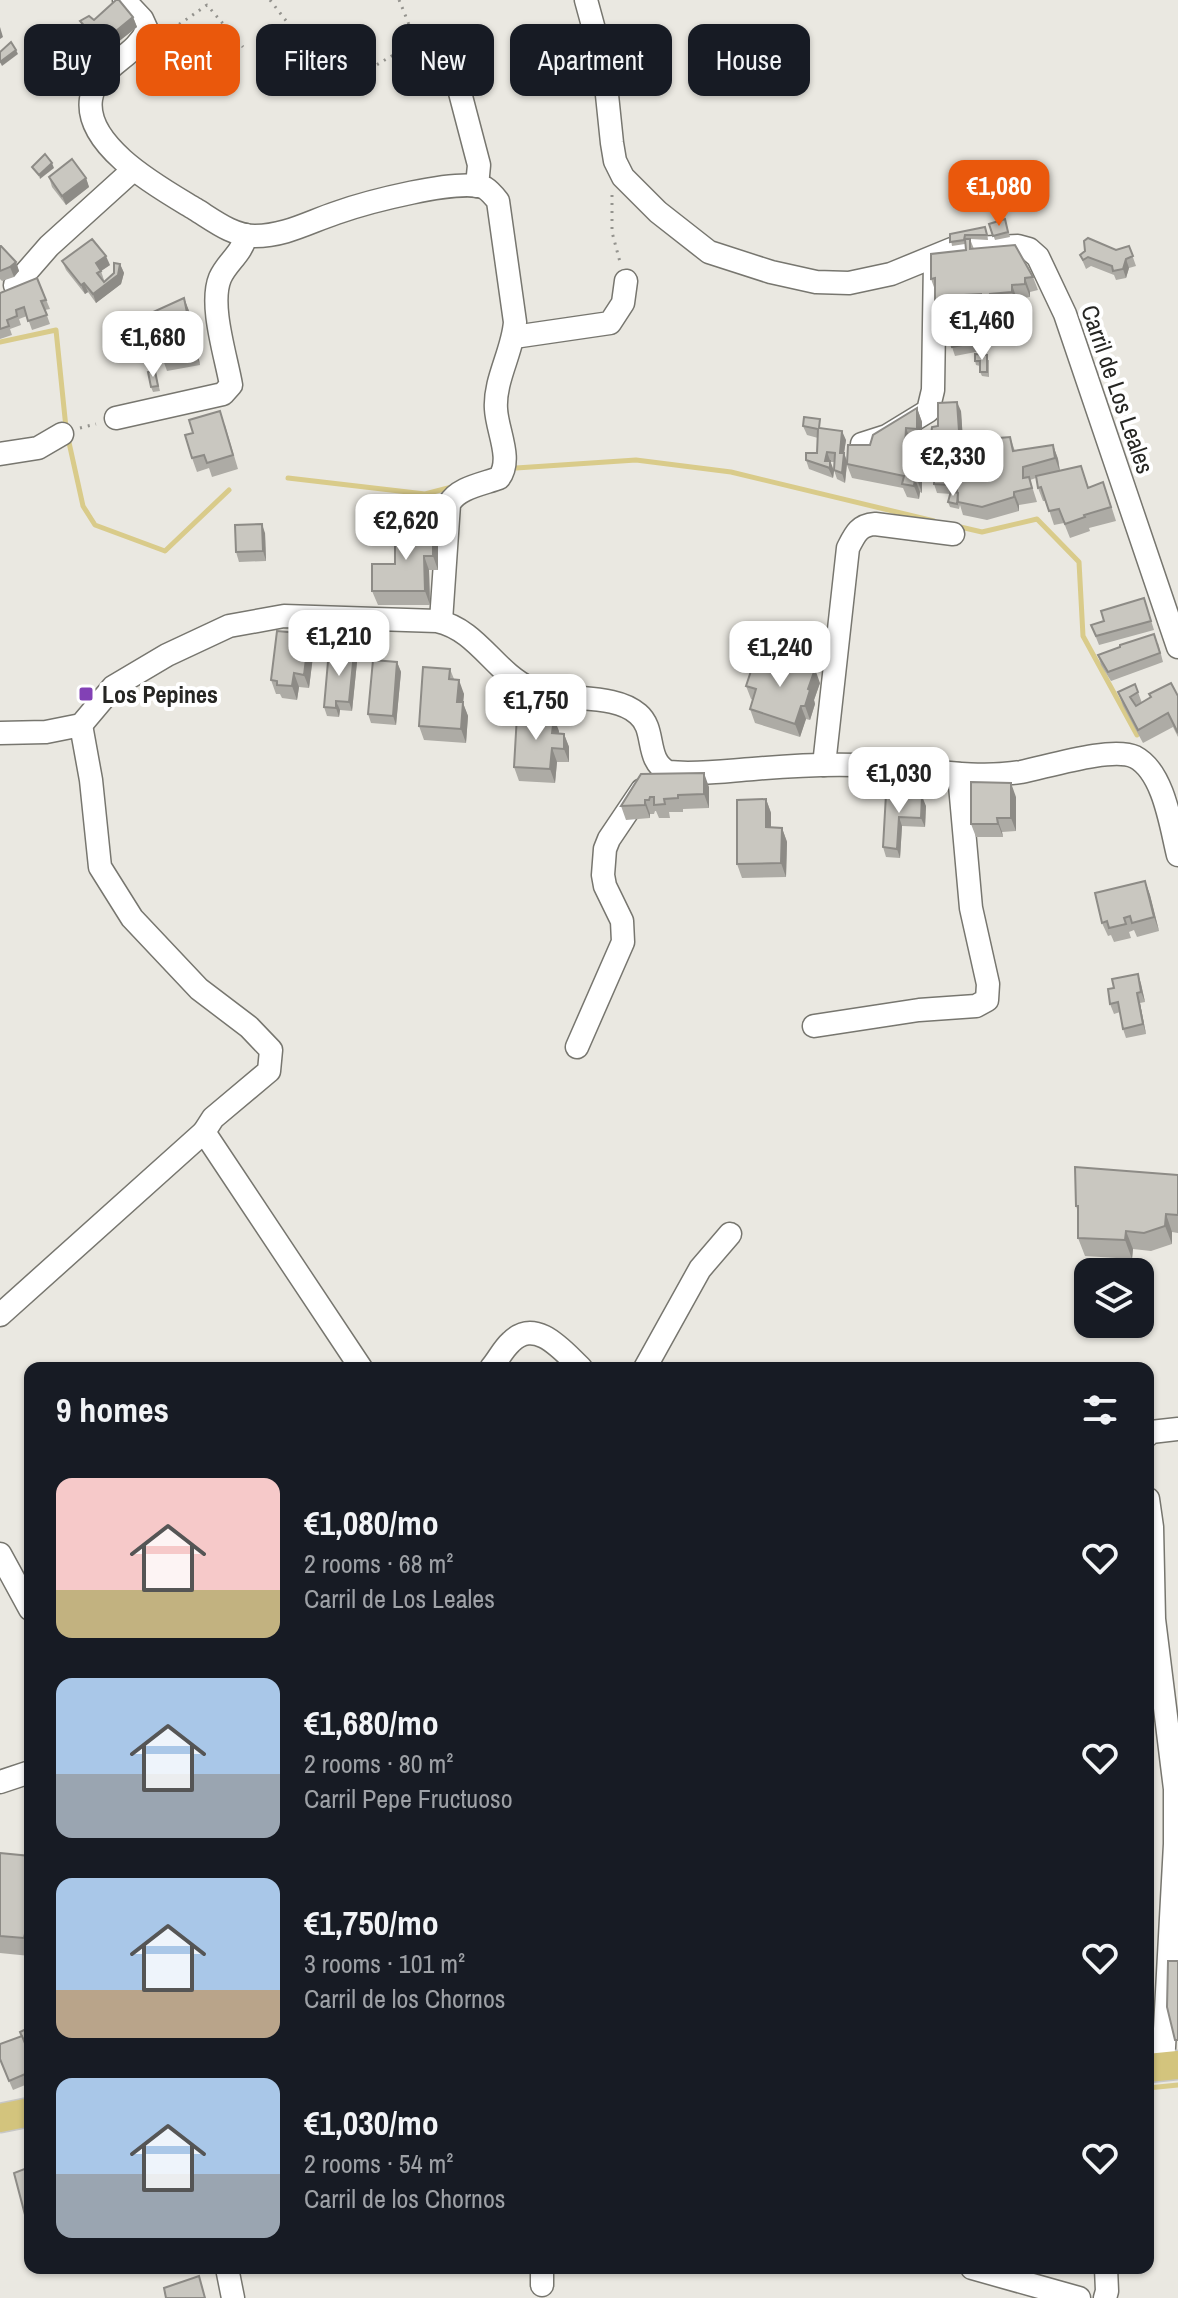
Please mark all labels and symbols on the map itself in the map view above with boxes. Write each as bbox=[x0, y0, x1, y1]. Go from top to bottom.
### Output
pin: €1,080 bbox=[934, 160, 1064, 228]
pin: €1,460 bbox=[917, 294, 1047, 362]
street label: Carril de Los Leales bbox=[1074, 301, 1162, 477]
pin: €1,680 bbox=[88, 311, 218, 379]
pin: €2,330 bbox=[888, 430, 1018, 498]
pin: €2,620 bbox=[341, 494, 471, 562]
pin: €1,210 bbox=[274, 610, 404, 678]
pin: €1,240 bbox=[715, 621, 845, 689]
pin: €1,750 bbox=[471, 674, 601, 742]
place label: Los Pepines bbox=[102, 678, 218, 710]
marker: Los Pepines bbox=[77, 685, 95, 703]
pin: €1,030 bbox=[834, 747, 964, 815]

